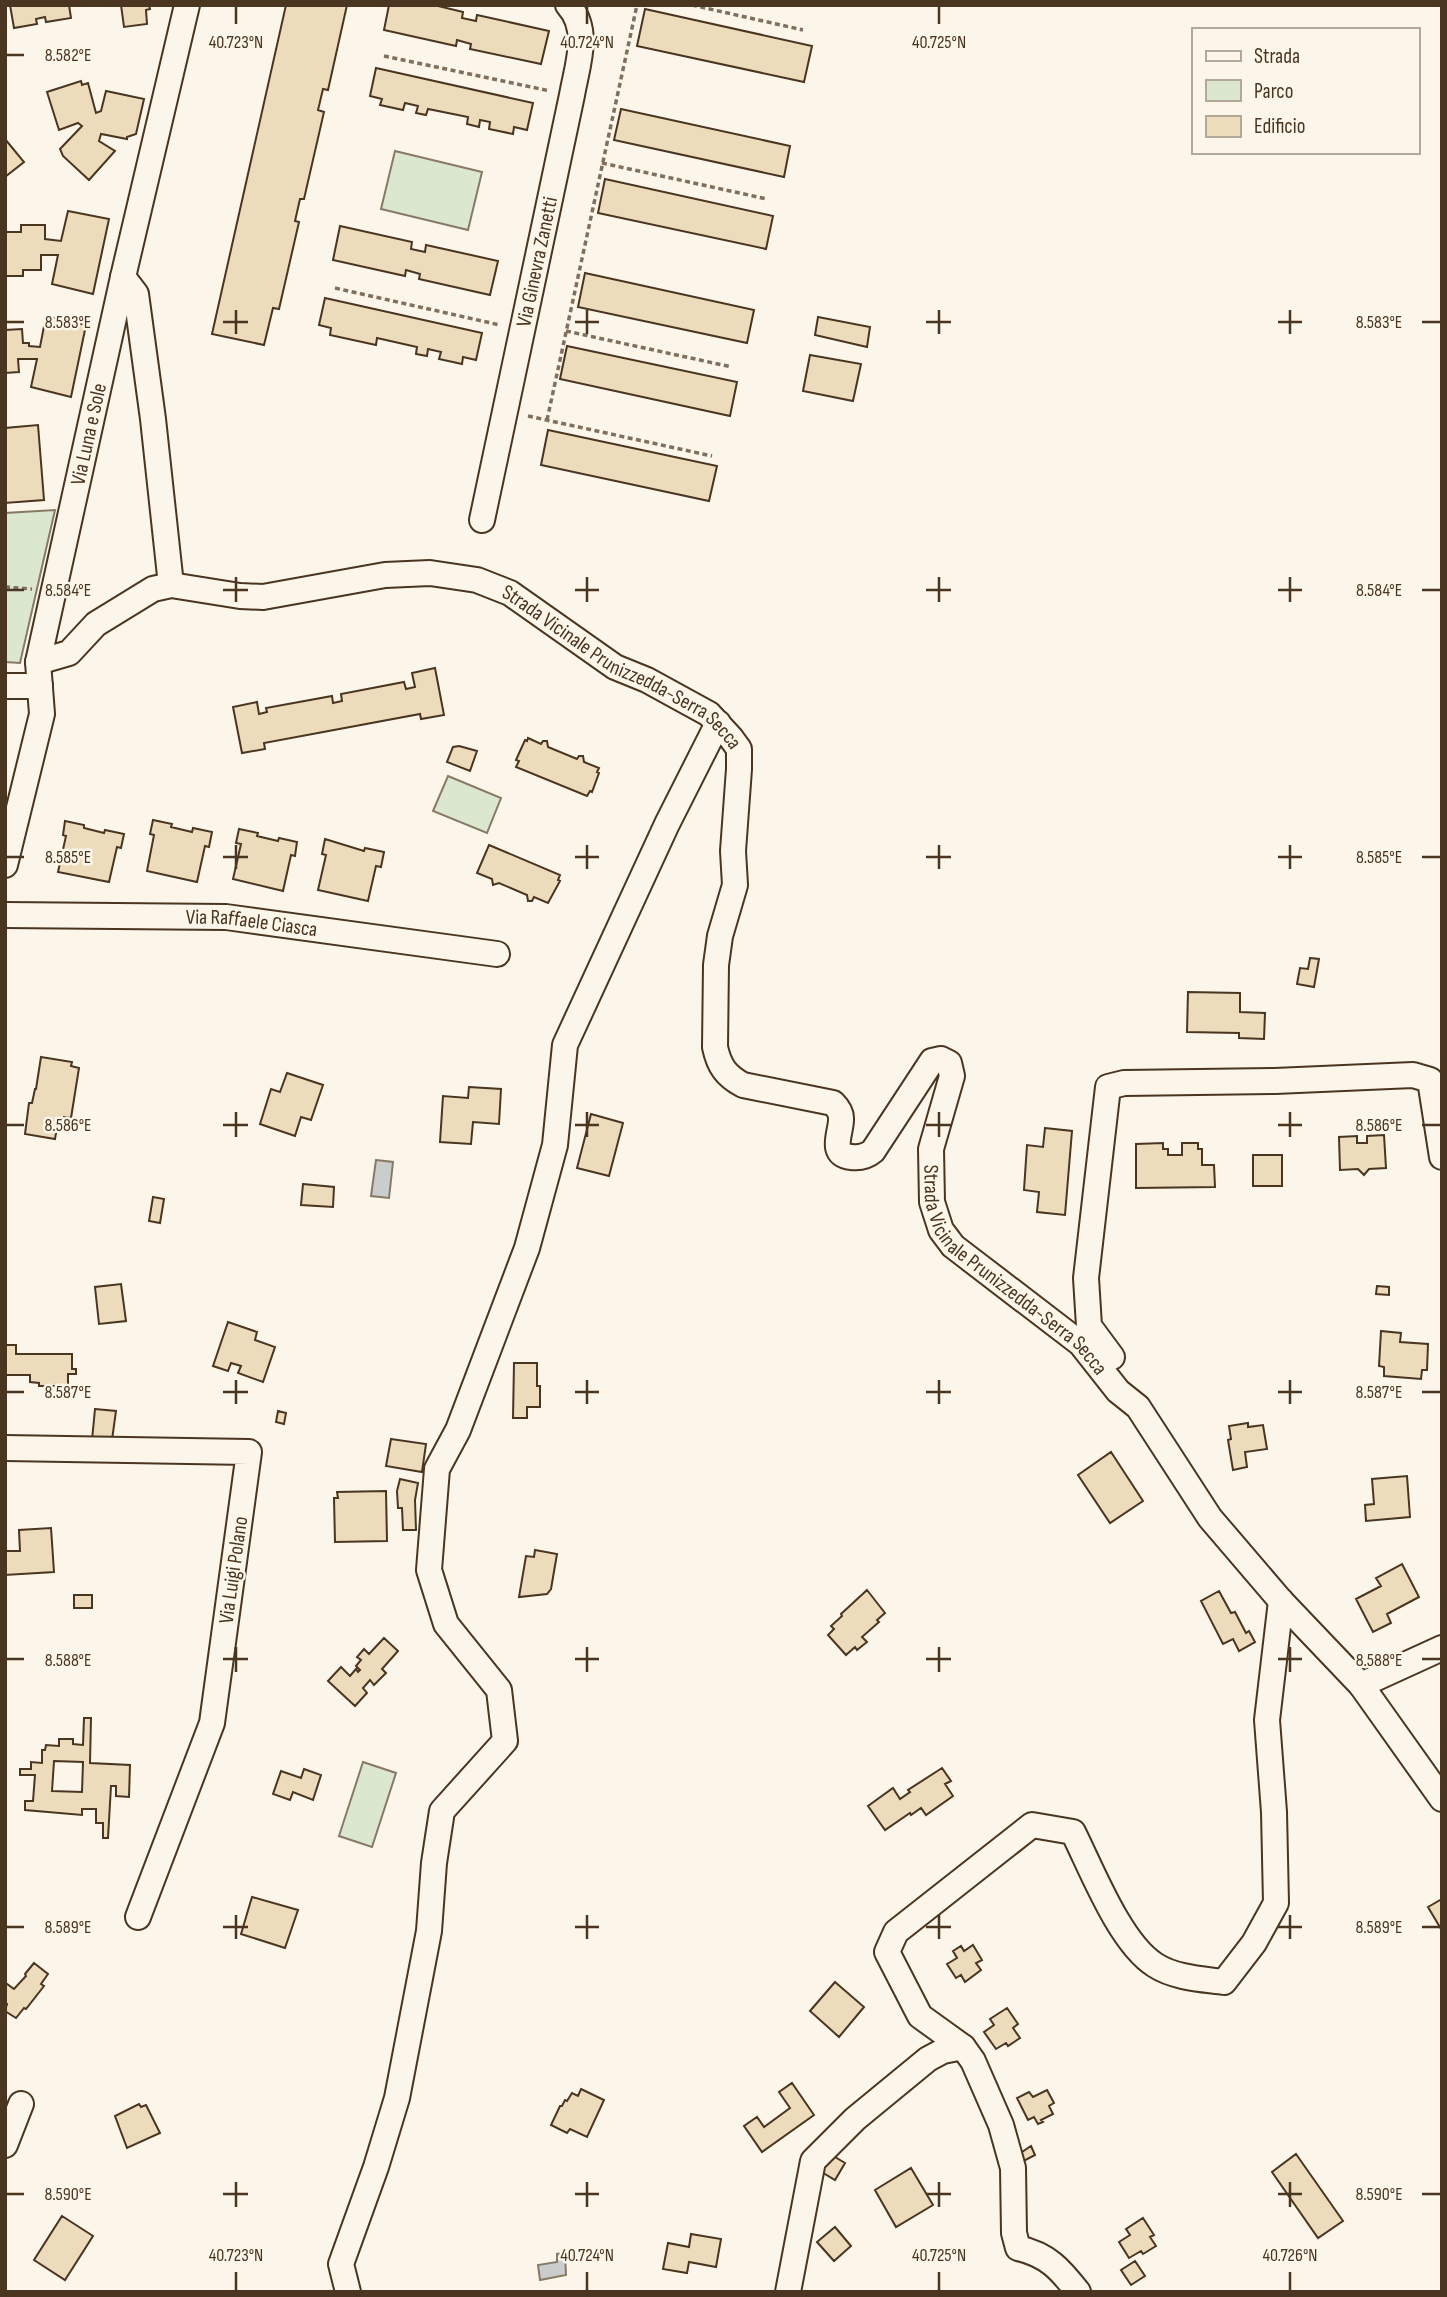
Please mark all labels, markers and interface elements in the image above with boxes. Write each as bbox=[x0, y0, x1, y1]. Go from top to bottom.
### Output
legend bbox=[1192, 28, 1419, 154]
text: 40.723°N bbox=[209, 32, 263, 53]
text: 40.724°N bbox=[560, 32, 614, 53]
text: 40.725°N bbox=[912, 32, 966, 53]
text: Strada bbox=[1254, 44, 1300, 69]
text: 8.582°E bbox=[45, 45, 91, 66]
text: Parco bbox=[1254, 79, 1293, 104]
text: Edificio bbox=[1254, 114, 1305, 139]
street label: Via Ginevra Zanetti bbox=[511, 194, 563, 329]
text: 8.583°E bbox=[45, 312, 91, 333]
text: 8.583°E bbox=[1356, 312, 1402, 333]
street label: Via Luna e Sole bbox=[65, 381, 112, 488]
street label: Strada Vicinale Prunizzedda-Serra Secca bbox=[499, 579, 747, 754]
text: 8.584°E bbox=[45, 580, 91, 601]
text: 8.584°E bbox=[1356, 580, 1402, 601]
text: 8.585°E bbox=[45, 847, 91, 868]
text: 8.585°E bbox=[1356, 847, 1402, 868]
street label: Via Raffaele Ciasca bbox=[186, 905, 319, 942]
text: 8.586°E bbox=[45, 1115, 91, 1136]
text: 8.586°E bbox=[1356, 1115, 1402, 1136]
street label: Strada Vicinale Prunizzedda-Serra Secca bbox=[918, 1164, 1112, 1380]
text: 8.587°E bbox=[45, 1382, 91, 1403]
text: 8.587°E bbox=[1356, 1382, 1402, 1403]
street label: Via Luigi Polano bbox=[214, 1515, 253, 1625]
text: 8.588°E bbox=[45, 1650, 91, 1671]
text: 8.588°E bbox=[1356, 1650, 1402, 1671]
text: 8.589°E bbox=[45, 1917, 91, 1938]
text: 8.589°E bbox=[1356, 1917, 1402, 1938]
text: 8.590°E bbox=[44, 2184, 92, 2205]
text: 8.590°E bbox=[1355, 2184, 1403, 2205]
text: 40.723°N bbox=[209, 2245, 263, 2266]
text: 40.724°N bbox=[560, 2245, 614, 2266]
text: 40.725°N bbox=[912, 2245, 966, 2266]
text: 40.726°N bbox=[1263, 2245, 1317, 2266]

